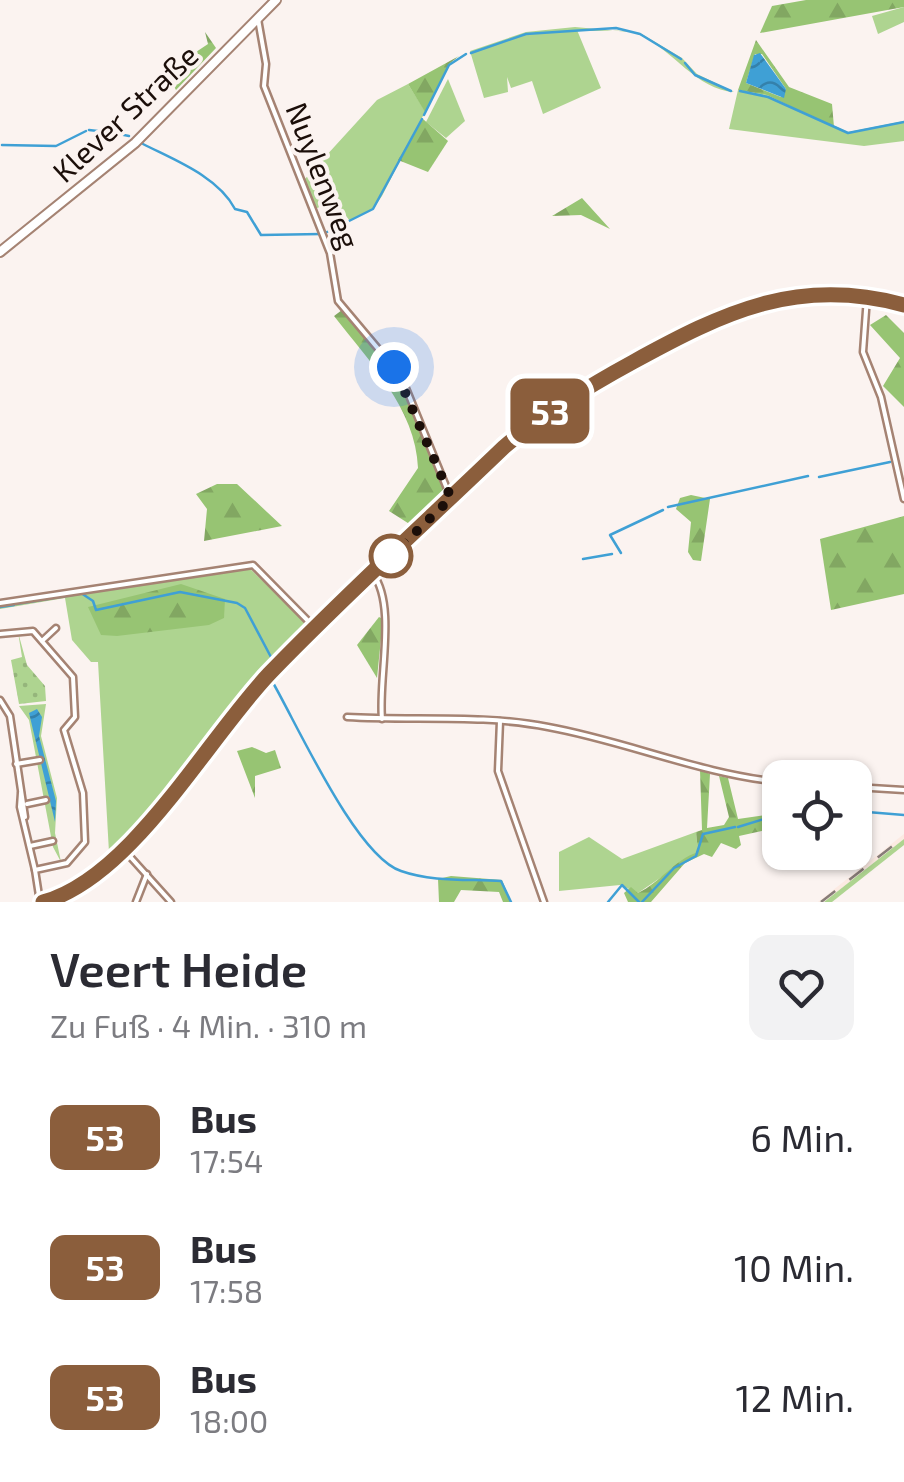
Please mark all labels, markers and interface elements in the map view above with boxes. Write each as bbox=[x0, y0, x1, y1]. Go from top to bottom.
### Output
street label: Klever Straße bbox=[45, 36, 205, 189]
street label: Nuylenweg bbox=[279, 97, 368, 254]
your location bbox=[369, 342, 419, 392]
line badge: 53 bbox=[505, 378, 595, 444]
text: 53 bbox=[530, 390, 570, 432]
unlabelled marker bbox=[370, 535, 412, 577]
map controls bbox=[762, 760, 872, 870]
button: locate bbox=[762, 760, 872, 870]
button: heart bbox=[749, 935, 854, 1040]
text: Veert Heide bbox=[50, 939, 307, 997]
text: Zu Fuß · 4 Min. · 310 m bbox=[50, 1006, 367, 1044]
text: Bus bbox=[190, 1095, 257, 1141]
text: 6 Min. bbox=[750, 1114, 854, 1160]
text: 53 bbox=[85, 1116, 125, 1158]
text: 17:54 bbox=[190, 1141, 264, 1179]
text: Bus bbox=[190, 1225, 257, 1271]
text: 10 Min. bbox=[734, 1244, 854, 1290]
text: 53 bbox=[85, 1246, 125, 1288]
text: 17:58 bbox=[190, 1271, 263, 1309]
text: Bus bbox=[190, 1355, 257, 1401]
text: 12 Min. bbox=[736, 1374, 854, 1420]
text: 53 bbox=[85, 1376, 125, 1418]
text: 18:00 bbox=[190, 1401, 268, 1439]

